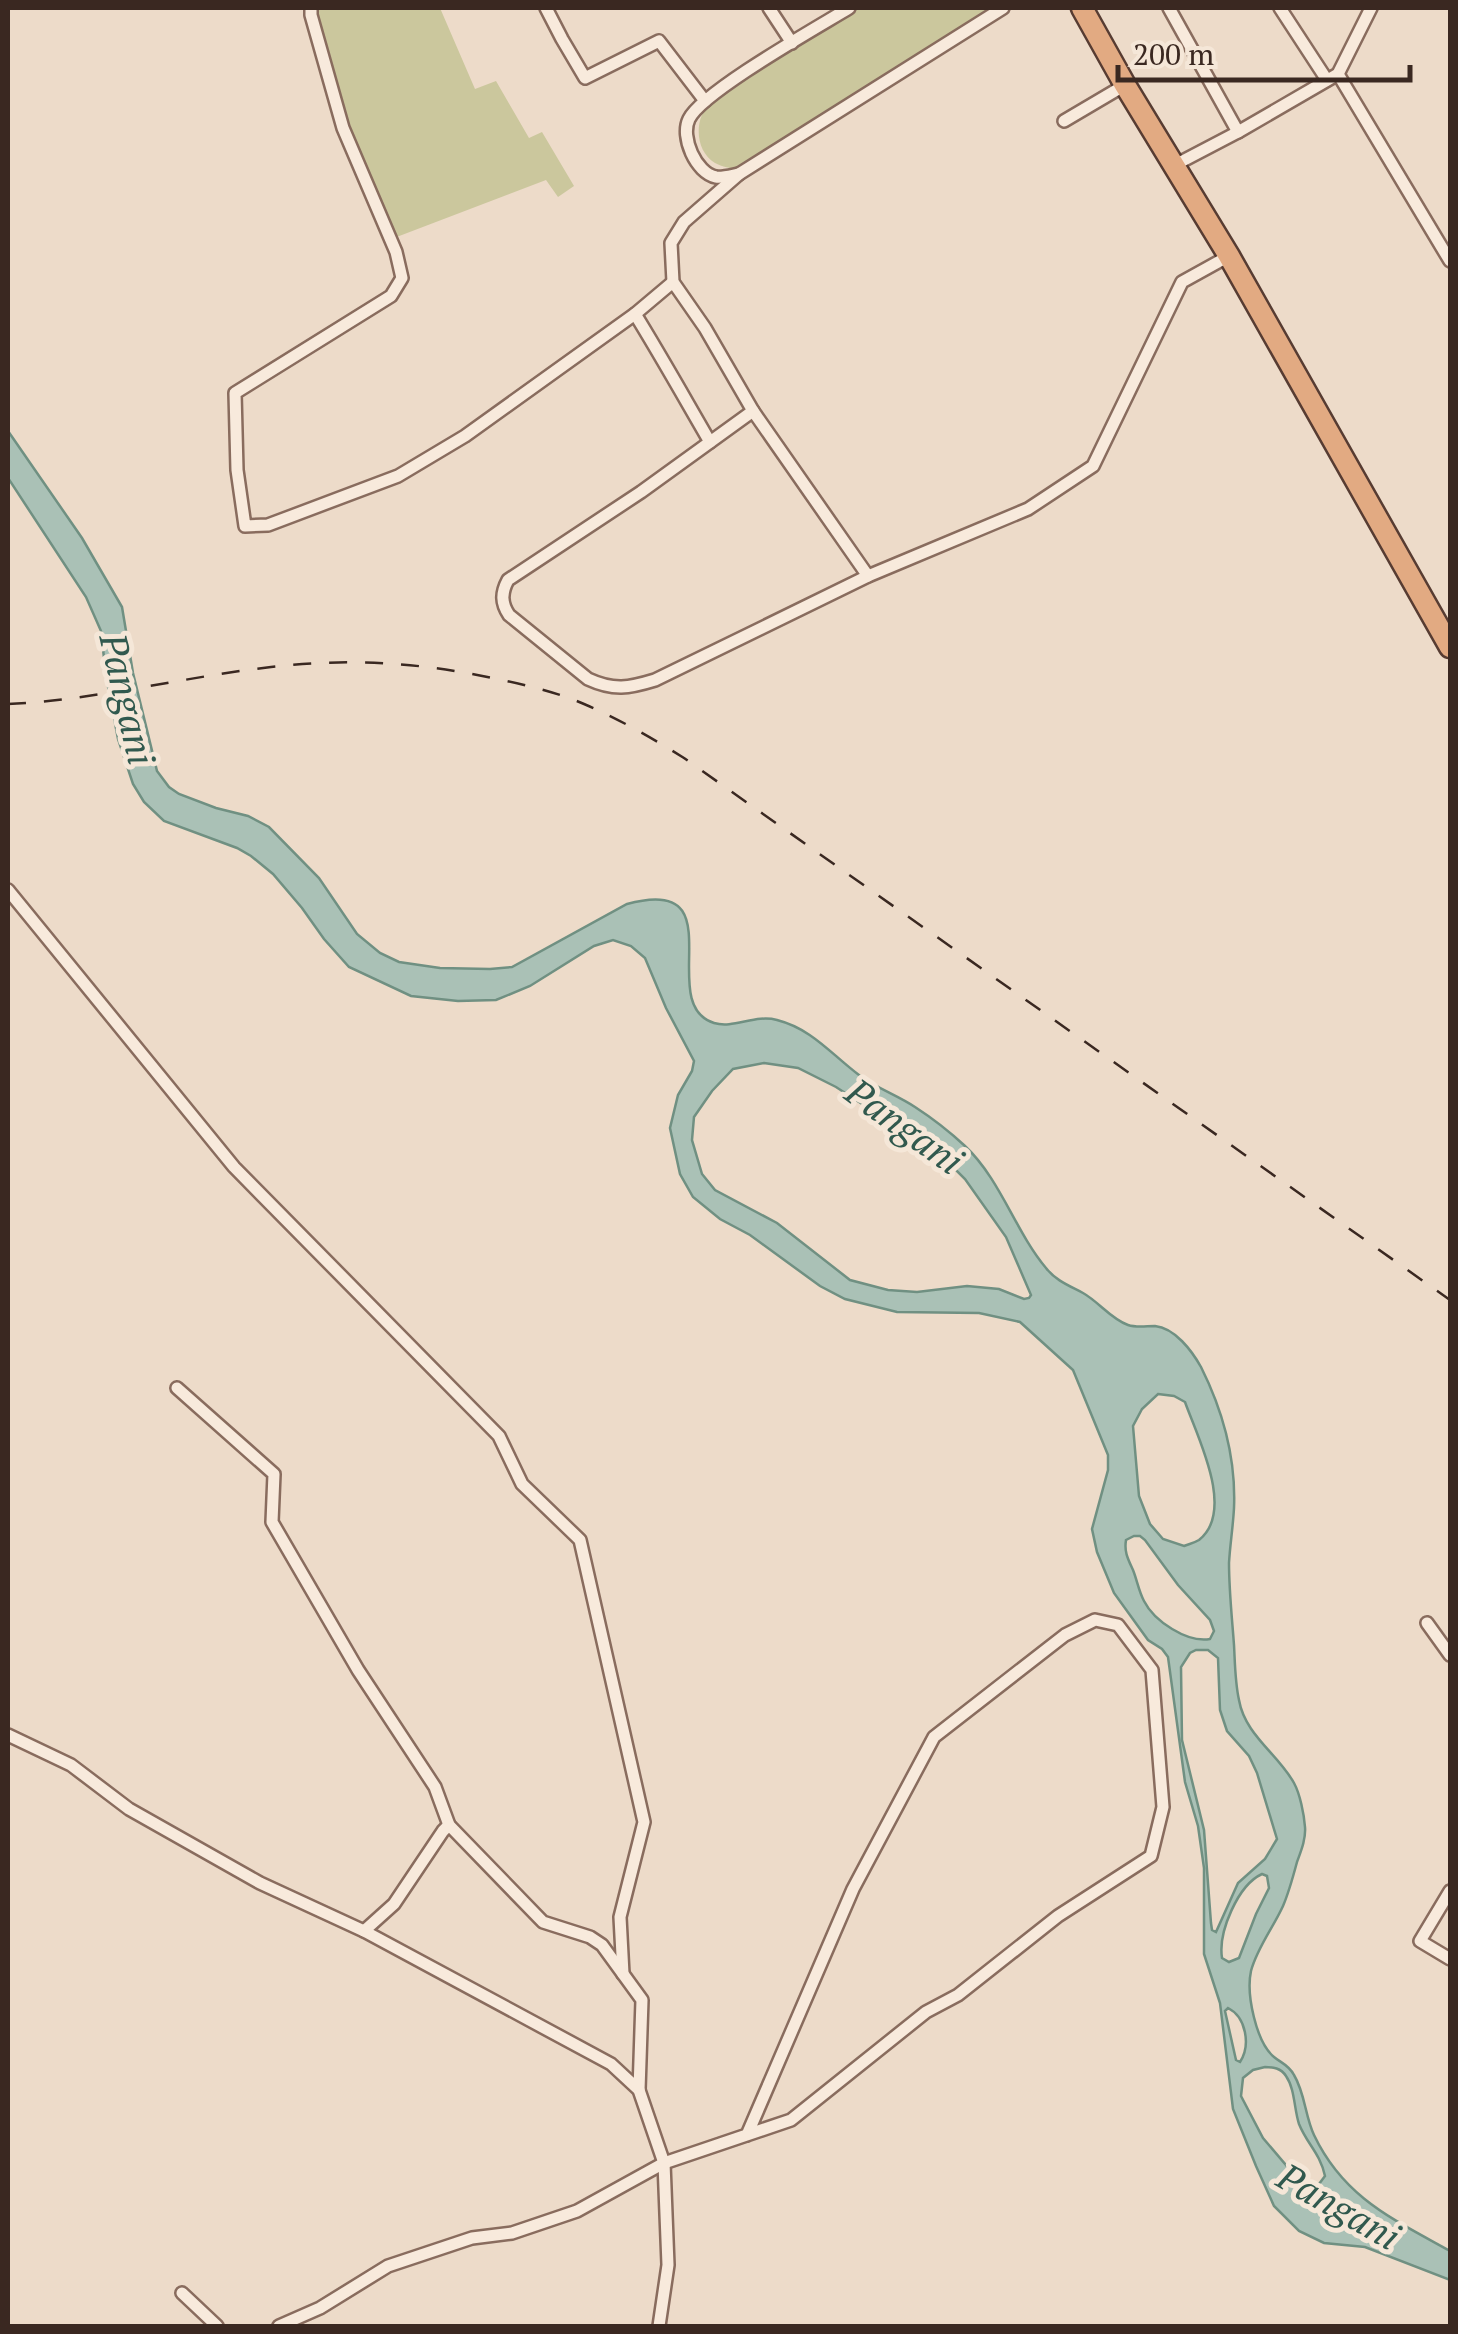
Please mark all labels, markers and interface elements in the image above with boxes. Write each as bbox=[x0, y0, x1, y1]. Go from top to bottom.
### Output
scale bar bbox=[1118, 20, 1410, 82]
text: 200 m bbox=[1133, 34, 1214, 74]
water label: Pangani bbox=[88, 627, 167, 770]
water label: Pangani bbox=[835, 1066, 974, 1186]
water label: Pangani bbox=[1268, 2150, 1410, 2261]

